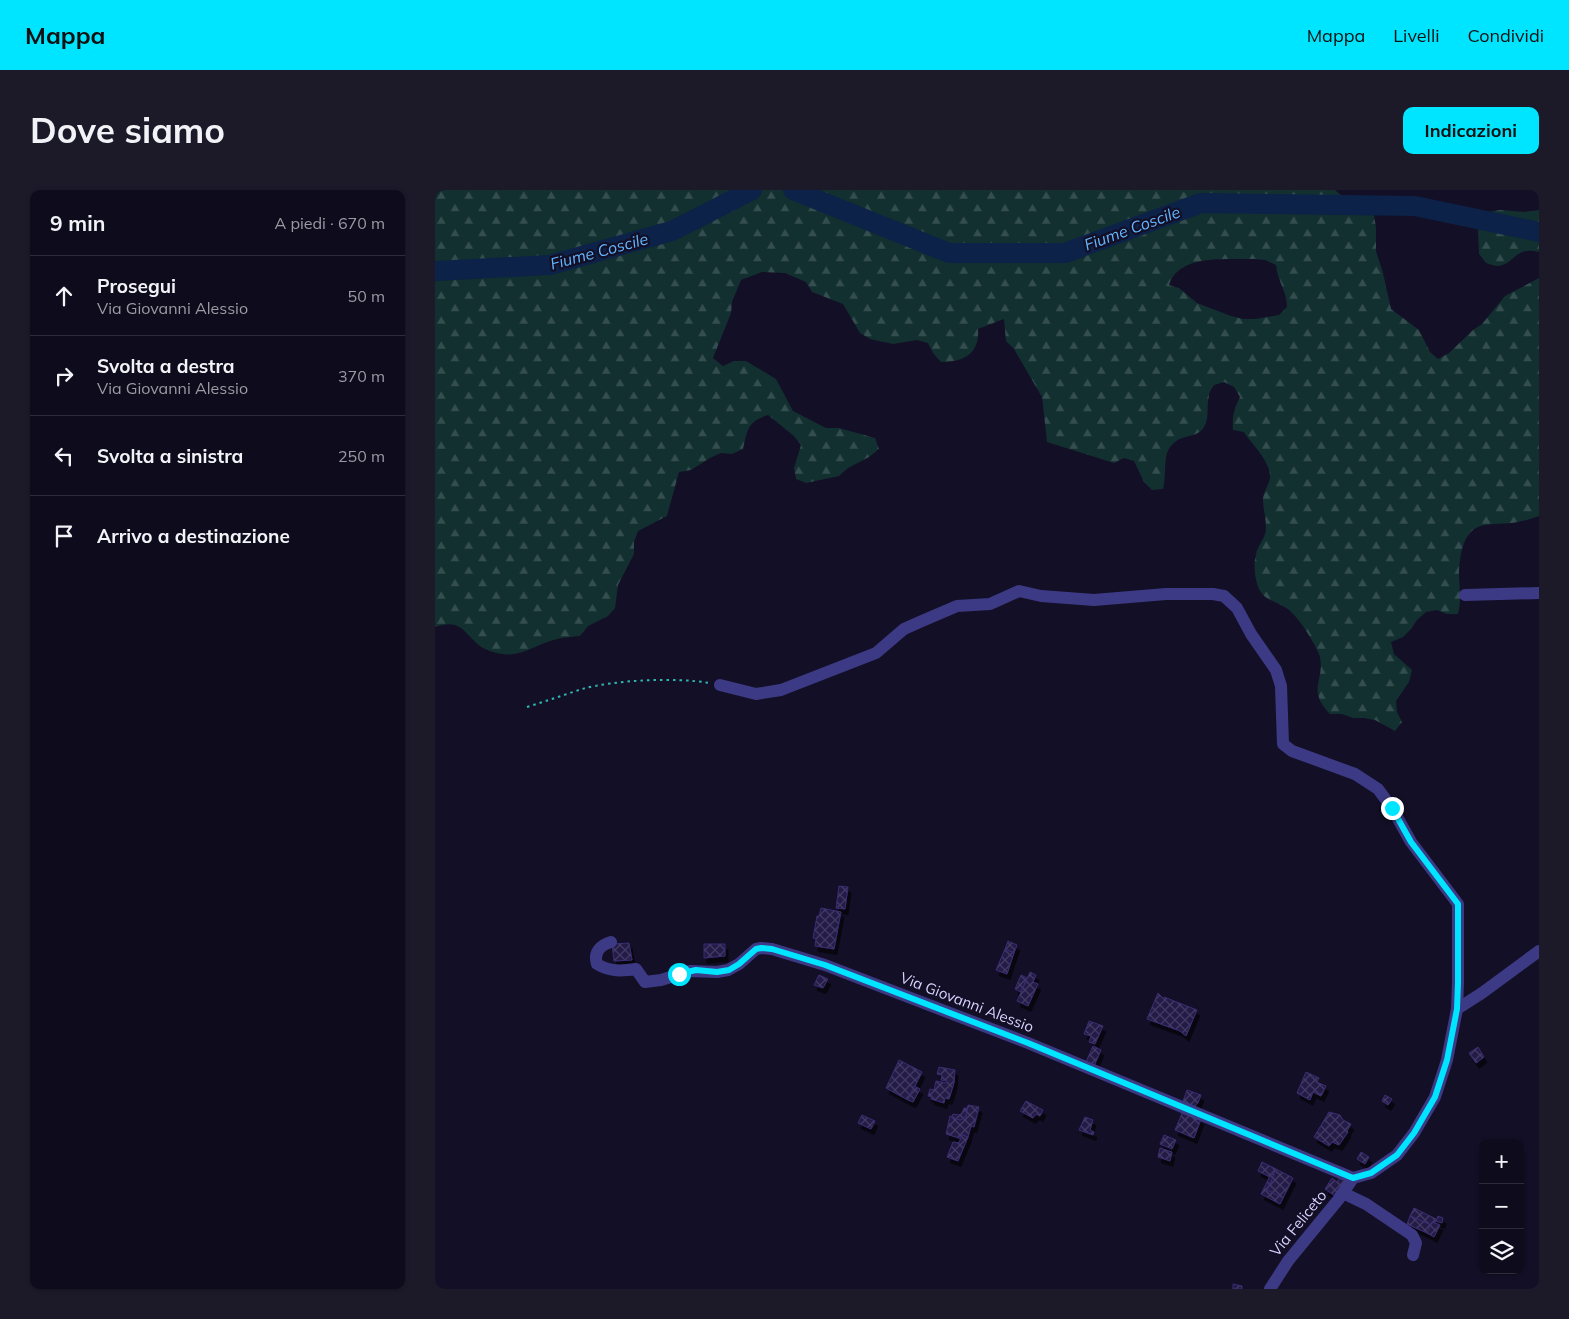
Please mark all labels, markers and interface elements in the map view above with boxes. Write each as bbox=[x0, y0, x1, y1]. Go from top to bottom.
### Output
text: Mappa bbox=[25, 20, 105, 50]
text: Mappa bbox=[1307, 24, 1365, 47]
text: Livelli bbox=[1393, 24, 1439, 47]
text: Condividi bbox=[1467, 24, 1544, 47]
button: Indicazioni bbox=[1403, 107, 1539, 154]
text: Dove siamo bbox=[30, 108, 225, 152]
water label: Fiume Coscile bbox=[1081, 201, 1183, 255]
text: 9 min bbox=[50, 210, 105, 236]
text: A piedi · 670 m bbox=[274, 213, 385, 233]
water label: Fiume Coscile bbox=[548, 228, 650, 274]
text: Prosegui bbox=[97, 274, 176, 298]
icon: ahead bbox=[50, 282, 78, 310]
text: 50 m bbox=[348, 286, 385, 306]
text: Via Giovanni Alessio bbox=[97, 298, 248, 318]
text: Svolta a destra bbox=[97, 354, 235, 378]
icon: right bbox=[50, 362, 78, 390]
text: 370 m bbox=[338, 366, 385, 386]
text: Via Giovanni Alessio bbox=[97, 378, 248, 398]
icon: left bbox=[50, 442, 78, 470]
text: Svolta a sinistra bbox=[97, 444, 243, 468]
text: 250 m bbox=[338, 446, 385, 466]
icon: arrive bbox=[50, 522, 78, 550]
text: Arrivo a destinazione bbox=[97, 524, 290, 548]
route end bbox=[1381, 797, 1404, 820]
route start bbox=[668, 963, 691, 986]
street label: Via Giovanni Alessio bbox=[897, 968, 1037, 1036]
map controls bbox=[1479, 1139, 1524, 1274]
button: + bbox=[1479, 1139, 1524, 1184]
button: − bbox=[1479, 1184, 1524, 1229]
street label: Via Feliceto bbox=[1266, 1186, 1330, 1260]
button: layers bbox=[1479, 1229, 1524, 1274]

